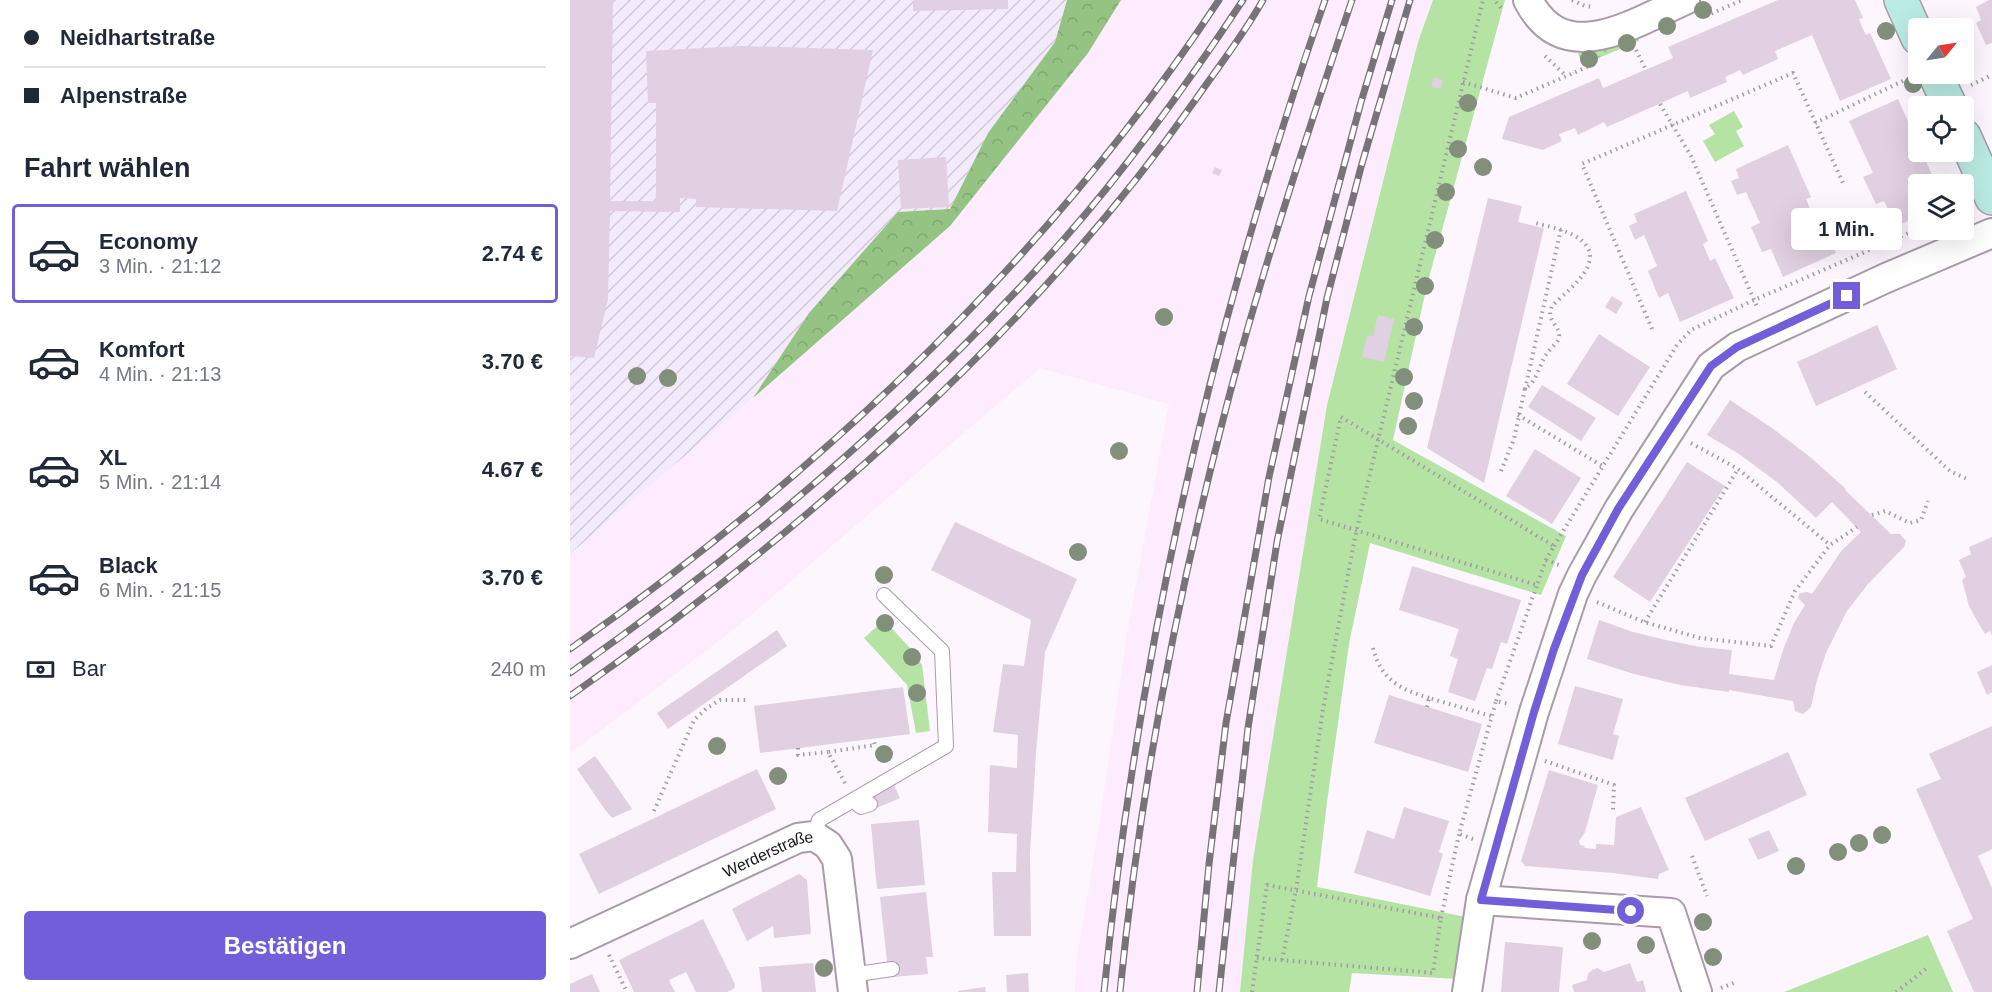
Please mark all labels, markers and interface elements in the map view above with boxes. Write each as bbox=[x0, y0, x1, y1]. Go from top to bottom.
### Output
north arrow bbox=[1908, 18, 1974, 84]
map controls bbox=[1908, 18, 1974, 240]
text: Neidhartstraße bbox=[60, 25, 215, 50]
text: Alpenstraße bbox=[60, 83, 187, 108]
button: locate bbox=[1908, 96, 1974, 162]
text: Fahrt wählen bbox=[24, 153, 191, 183]
button: layers bbox=[1908, 174, 1974, 240]
callout: 1 Min. bbox=[1792, 209, 1902, 251]
text: 1 Min. bbox=[1818, 218, 1875, 240]
icon: car bbox=[27, 227, 81, 281]
text: Economy bbox=[99, 229, 198, 254]
text: 2.74 € bbox=[482, 241, 543, 266]
text: 3 Min. · 21:12 bbox=[99, 255, 221, 277]
route end bbox=[1833, 282, 1860, 309]
icon: car bbox=[27, 335, 81, 389]
text: Komfort bbox=[99, 337, 185, 362]
text: 3.70 € bbox=[482, 349, 543, 374]
text: 4 Min. · 21:13 bbox=[99, 363, 221, 385]
icon: car bbox=[27, 443, 81, 497]
text: XL bbox=[99, 445, 127, 470]
text: 4.67 € bbox=[482, 457, 543, 482]
text: 5 Min. · 21:14 bbox=[99, 471, 221, 493]
icon: car bbox=[27, 551, 81, 605]
text: Black bbox=[99, 553, 158, 578]
text: 3.70 € bbox=[482, 565, 543, 590]
text: 6 Min. · 21:15 bbox=[99, 579, 221, 601]
icon: cash bbox=[24, 653, 57, 686]
text: Bar bbox=[72, 656, 106, 681]
text: 240 m bbox=[490, 658, 546, 680]
street label: Werderstraße bbox=[720, 828, 814, 881]
route start bbox=[1617, 897, 1644, 924]
button: Bestätigen bbox=[24, 911, 546, 980]

